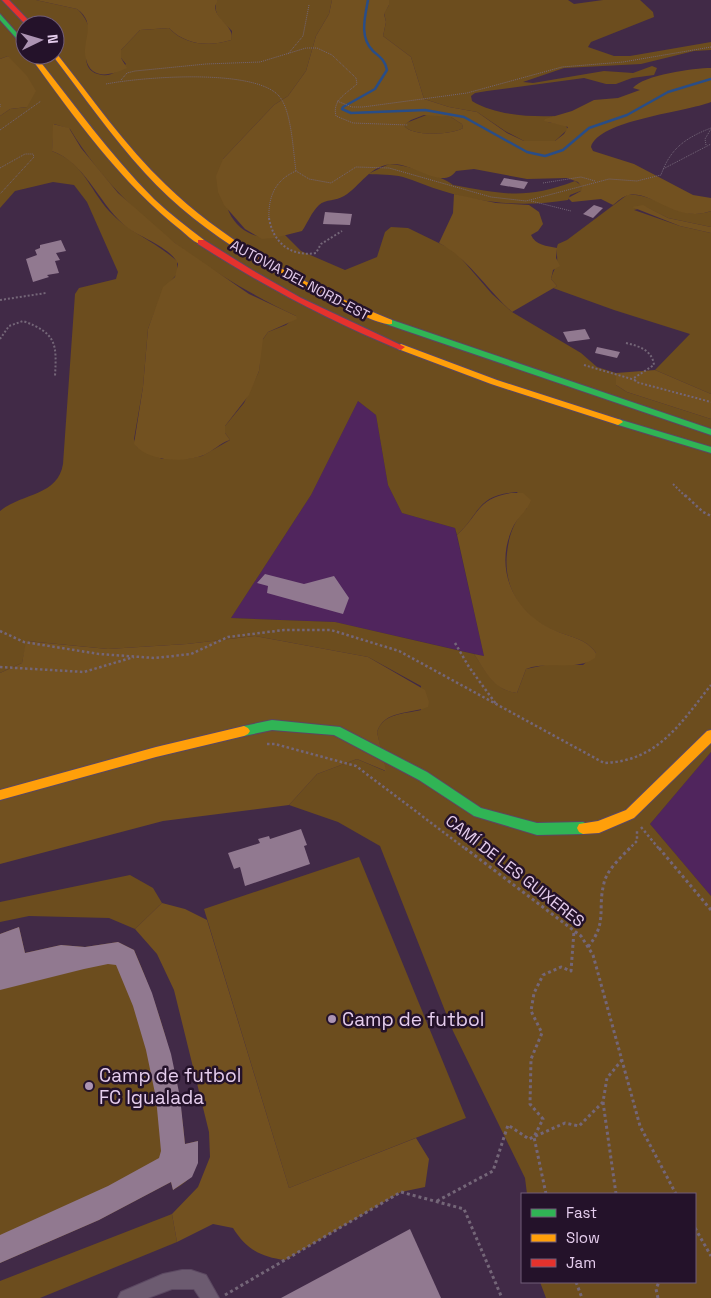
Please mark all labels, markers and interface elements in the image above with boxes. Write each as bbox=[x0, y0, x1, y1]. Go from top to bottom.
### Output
north arrow bbox=[15, 15, 65, 65]
text: N bbox=[44, 33, 62, 44]
street label: AUTOVIA DEL NORD-EST bbox=[227, 236, 373, 324]
street label: CAMÍ DE LES GUIXERES bbox=[441, 810, 589, 932]
place label: Camp de futbol bbox=[342, 1007, 484, 1032]
marker: Camp de futbol bbox=[326, 1013, 338, 1025]
place label: Camp de futbol FC Igualada bbox=[99, 1063, 241, 1110]
marker: Camp de futbol FC Igualada bbox=[83, 1080, 95, 1092]
legend bbox=[521, 1193, 696, 1283]
text: Fast bbox=[566, 1203, 597, 1222]
text: Slow bbox=[566, 1228, 600, 1247]
text: Jam bbox=[566, 1253, 596, 1272]

